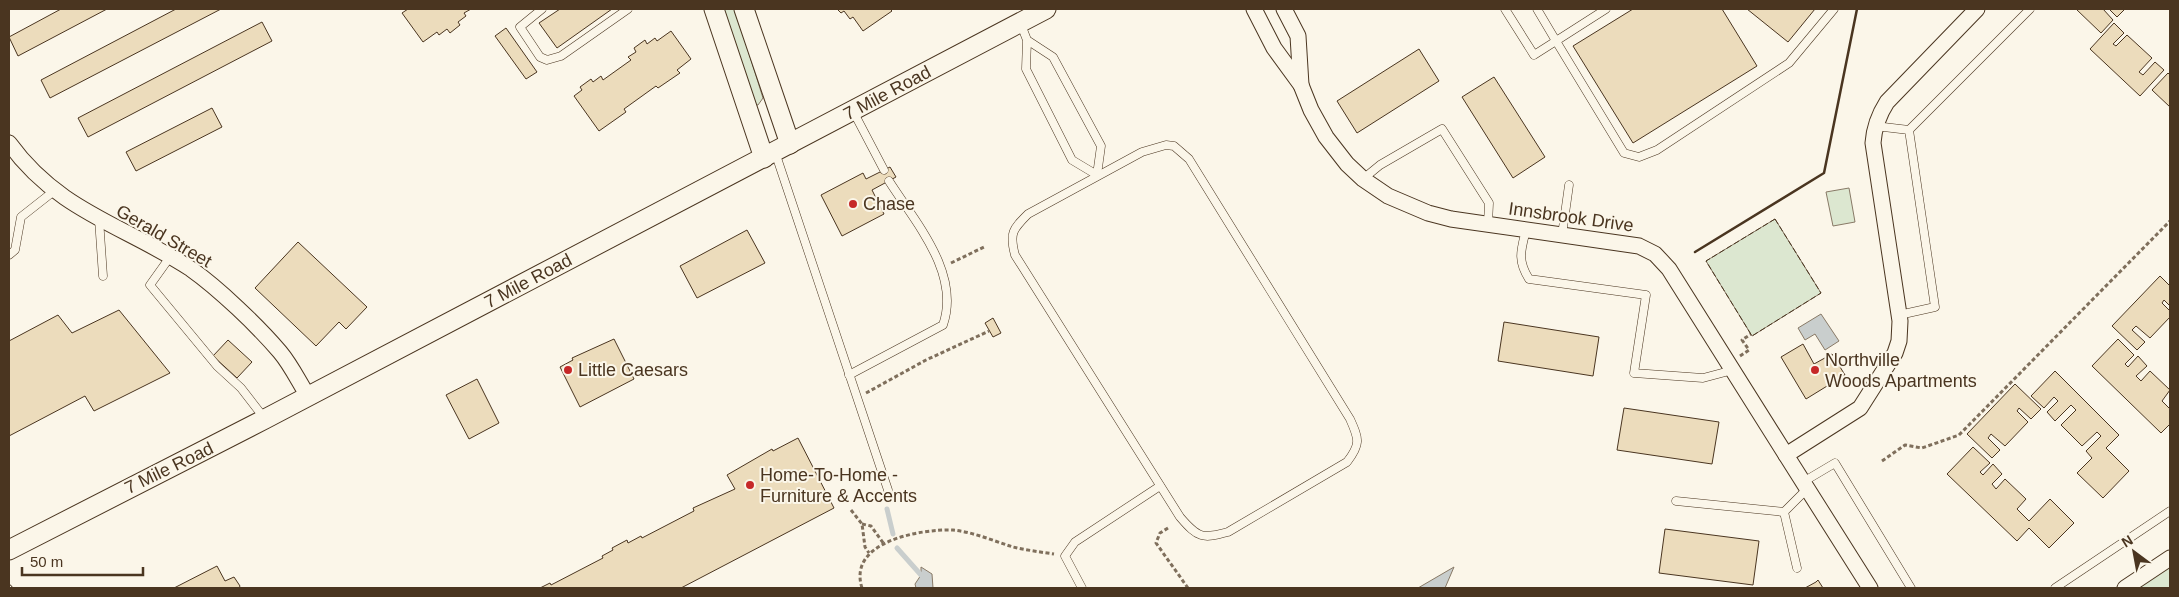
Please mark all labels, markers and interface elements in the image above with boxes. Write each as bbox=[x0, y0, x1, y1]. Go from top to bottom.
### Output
street label: 7 Mile Road bbox=[840, 62, 934, 124]
place label: Chase bbox=[863, 194, 915, 214]
marker: Chase bbox=[847, 198, 859, 210]
street label: Innsbrook Drive bbox=[1507, 198, 1635, 236]
street label: Gerald Street bbox=[113, 201, 215, 271]
street label: 7 Mile Road bbox=[481, 250, 575, 312]
place label: Northville Woods Apartments bbox=[1825, 350, 1977, 391]
place label: Little Caesars bbox=[578, 360, 688, 380]
marker: Little Caesars bbox=[562, 364, 574, 376]
marker: Northville Woods Apartments bbox=[1809, 364, 1821, 376]
street label: 7 Mile Road bbox=[121, 438, 217, 498]
place label: Home-To-Home - Furniture & Accents bbox=[760, 465, 917, 506]
marker: Home-To-Home - Furniture & Accents bbox=[744, 479, 756, 491]
north arrow bbox=[2109, 527, 2159, 577]
text: N bbox=[2119, 532, 2136, 550]
scale bar bbox=[22, 544, 144, 576]
text: 50 m bbox=[30, 553, 63, 570]

